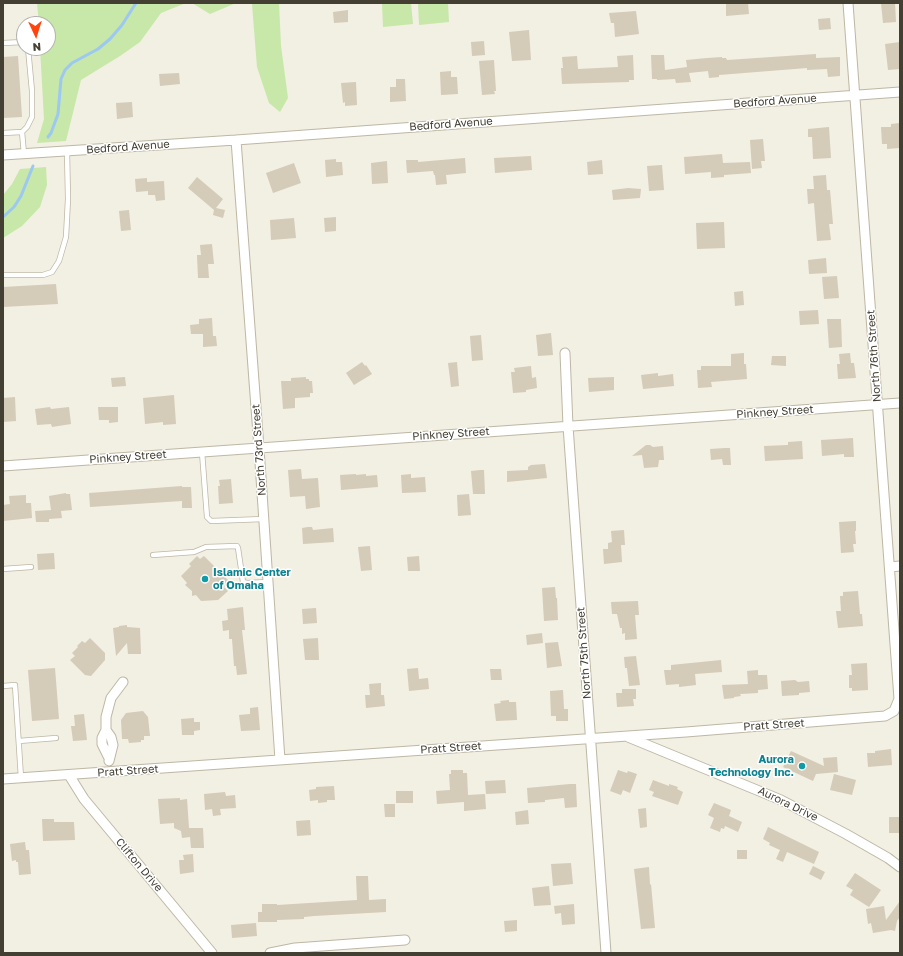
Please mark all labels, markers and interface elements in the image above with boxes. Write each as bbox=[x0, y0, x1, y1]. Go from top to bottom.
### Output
north arrow bbox=[16, 16, 56, 56]
text: N bbox=[32, 41, 41, 54]
street label: Bedford Avenue bbox=[733, 92, 817, 110]
street label: Bedford Avenue bbox=[409, 115, 493, 133]
street label: Bedford Avenue bbox=[86, 138, 170, 156]
street label: North 76th Street bbox=[864, 309, 884, 403]
street label: Pinkney Street bbox=[736, 403, 814, 421]
street label: North 73rd Street bbox=[249, 404, 269, 496]
street label: Pinkney Street bbox=[412, 425, 490, 443]
street label: Pinkney Street bbox=[89, 448, 167, 466]
place label: Islamic Center of Omaha bbox=[213, 566, 291, 592]
marker: Islamic Center of Omaha bbox=[200, 574, 210, 584]
street label: North 75th Street bbox=[574, 607, 594, 699]
street label: Pratt Street bbox=[743, 716, 805, 734]
street label: Pratt Street bbox=[420, 739, 482, 757]
place label: Aurora Technology Inc. bbox=[709, 753, 794, 779]
marker: Aurora Technology Inc. bbox=[797, 761, 807, 771]
street label: Pratt Street bbox=[97, 762, 159, 780]
street label: Aurora Drive bbox=[756, 784, 820, 824]
street label: Clifton Drive bbox=[113, 836, 165, 894]

